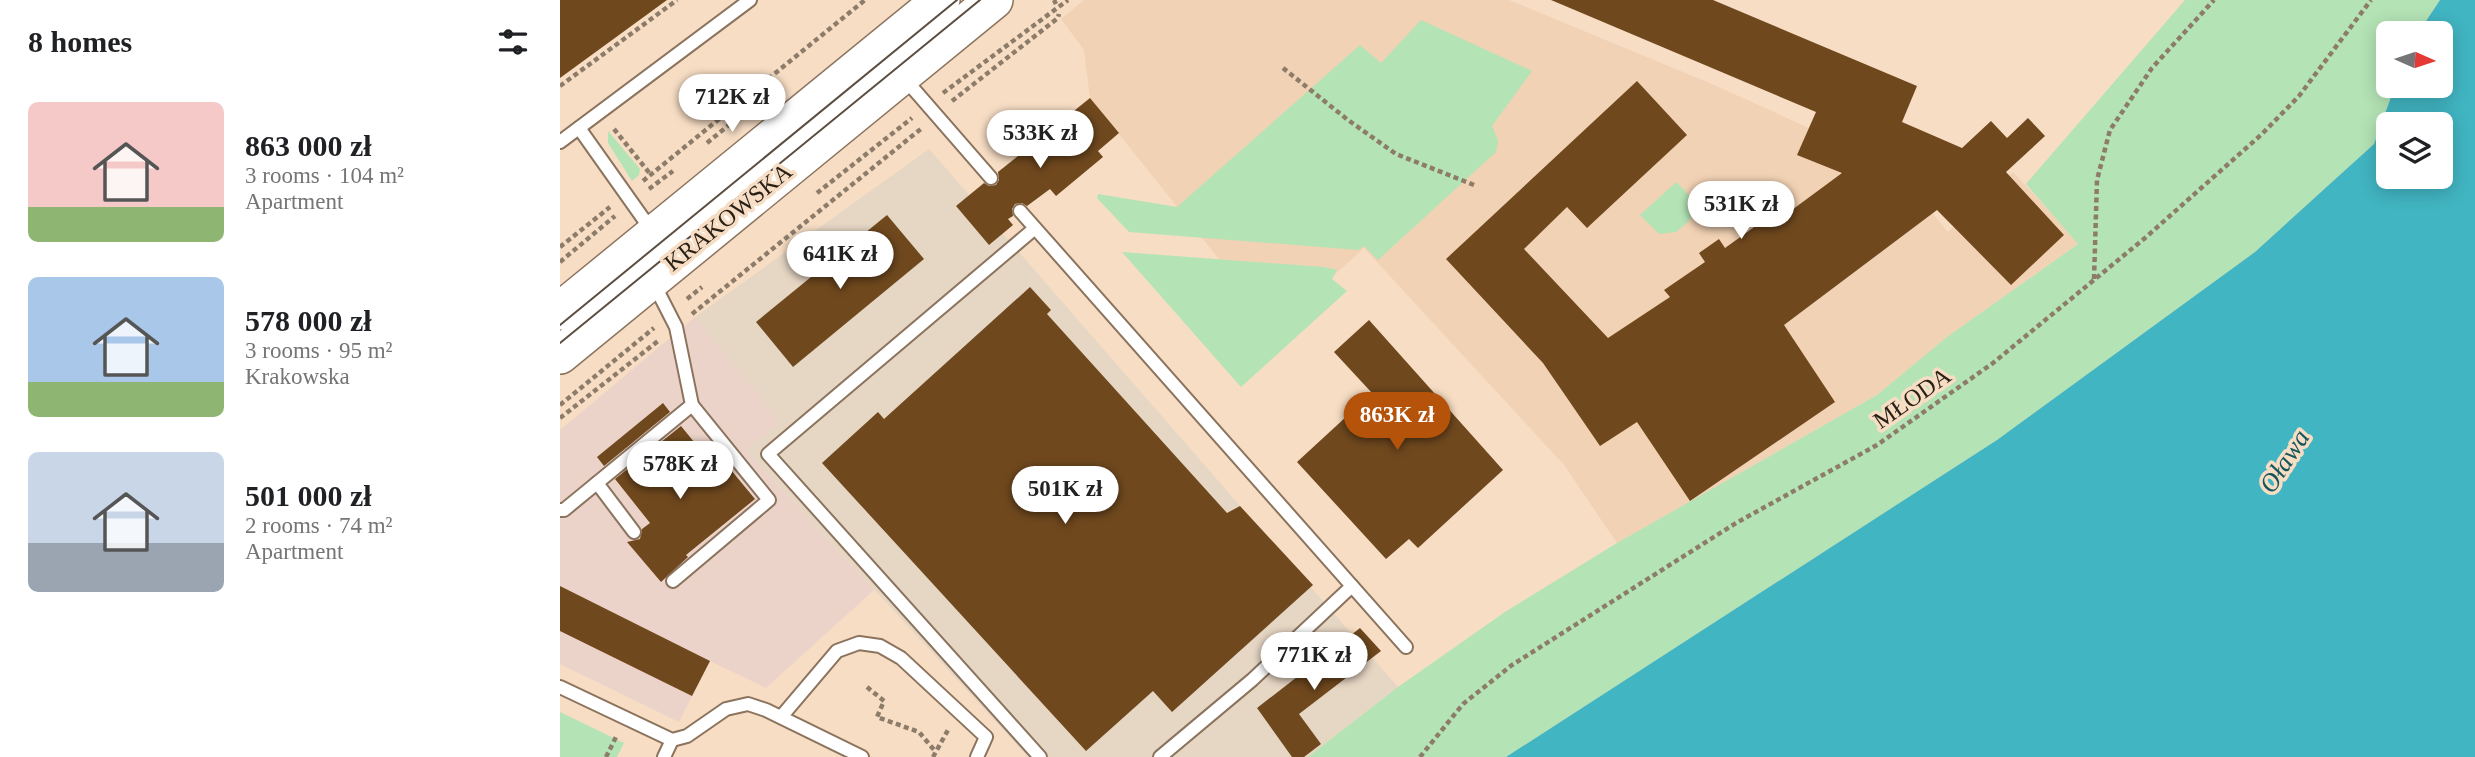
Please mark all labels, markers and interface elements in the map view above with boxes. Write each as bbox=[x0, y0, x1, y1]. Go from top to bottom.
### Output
north arrow bbox=[2376, 21, 2454, 98]
map controls bbox=[2376, 21, 2453, 189]
icon: filters bbox=[494, 23, 532, 61]
text: 8 homes bbox=[28, 25, 132, 58]
pin: 712K zł bbox=[667, 74, 797, 134]
text: 712K zł bbox=[695, 84, 769, 109]
pin: 533K zł bbox=[975, 110, 1105, 170]
button: layers bbox=[2376, 112, 2453, 189]
text: 533K zł bbox=[1003, 120, 1077, 145]
text: 863 000 zł bbox=[245, 129, 372, 162]
icon: home bbox=[84, 130, 168, 214]
street label: KRAKOWSKA bbox=[659, 157, 797, 276]
text: 3 rooms · 104 m² bbox=[245, 163, 404, 188]
pin: 531K zł bbox=[1676, 182, 1806, 241]
text: Apartment bbox=[245, 189, 343, 214]
text: 531K zł bbox=[1704, 191, 1778, 216]
pin: 641K zł bbox=[775, 232, 905, 291]
text: 641K zł bbox=[803, 241, 877, 266]
text: 578 000 zł bbox=[245, 304, 372, 337]
icon: home bbox=[84, 305, 168, 389]
text: 3 rooms · 95 m² bbox=[245, 338, 392, 363]
street label: MŁODA bbox=[1869, 362, 1956, 434]
text: Krakowska bbox=[245, 364, 350, 389]
pin: 863K zł bbox=[1332, 392, 1462, 452]
text: 863K zł bbox=[1360, 402, 1434, 427]
water label: Oława bbox=[2253, 424, 2315, 498]
pin: 578K zł bbox=[615, 442, 745, 501]
text: 578K zł bbox=[643, 451, 717, 476]
pin: 501K zł bbox=[1000, 466, 1130, 526]
text: 501K zł bbox=[1028, 476, 1102, 501]
text: 501 000 zł bbox=[245, 479, 372, 512]
icon: home bbox=[84, 480, 168, 564]
text: 2 rooms · 74 m² bbox=[245, 513, 392, 538]
text: Apartment bbox=[245, 539, 343, 564]
pin: 771K zł bbox=[1249, 632, 1379, 692]
text: 771K zł bbox=[1277, 642, 1351, 667]

